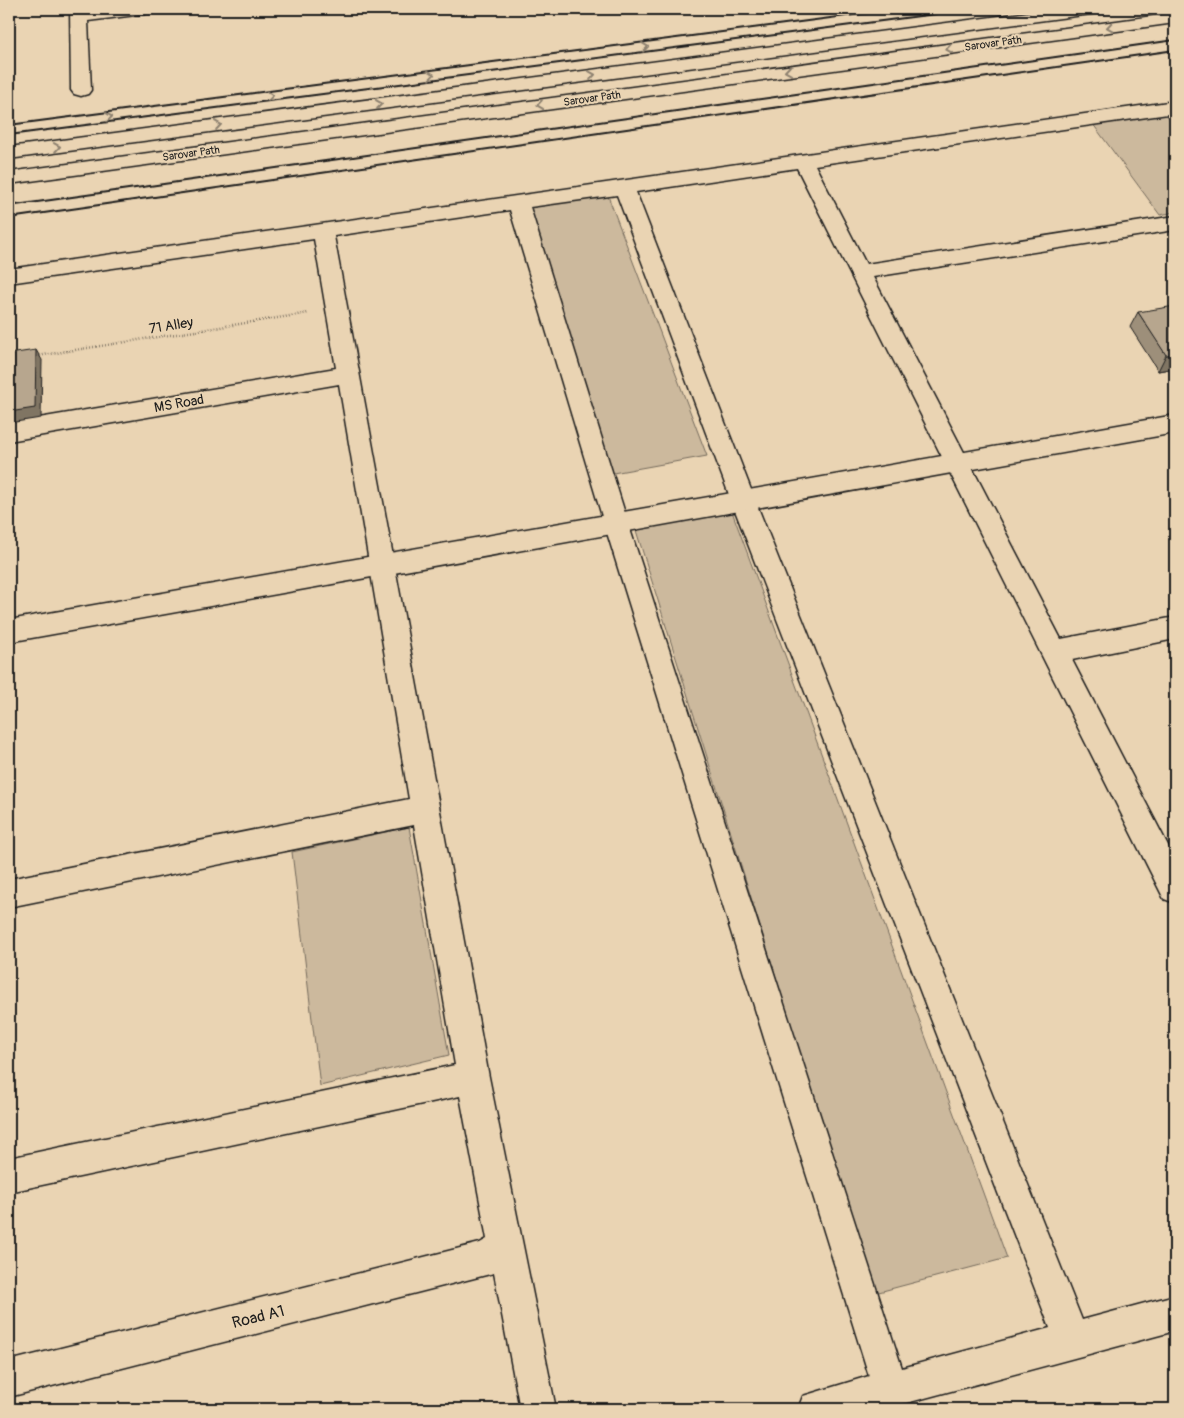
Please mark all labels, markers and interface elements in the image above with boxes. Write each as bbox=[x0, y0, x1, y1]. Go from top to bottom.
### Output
one-way arrow bbox=[1105, 21, 1113, 32]
street label: Sarovar Path bbox=[964, 33, 1022, 54]
one-way arrow bbox=[641, 42, 649, 53]
one-way arrow bbox=[944, 43, 952, 54]
one-way arrow bbox=[783, 65, 791, 76]
one-way arrow bbox=[428, 70, 436, 81]
one-way arrow bbox=[588, 71, 597, 81]
street label: Sarovar Path bbox=[563, 88, 621, 109]
one-way arrow bbox=[267, 91, 275, 102]
one-way arrow bbox=[376, 99, 384, 110]
one-way arrow bbox=[536, 99, 544, 110]
one-way arrow bbox=[105, 112, 113, 123]
one-way arrow bbox=[214, 121, 222, 131]
one-way arrow bbox=[53, 142, 61, 153]
street label: Sarovar Path bbox=[162, 143, 220, 164]
street label: 71 Alley bbox=[148, 314, 194, 337]
street label: MS Road bbox=[153, 391, 205, 416]
street label: Road A1 bbox=[230, 1301, 286, 1333]

